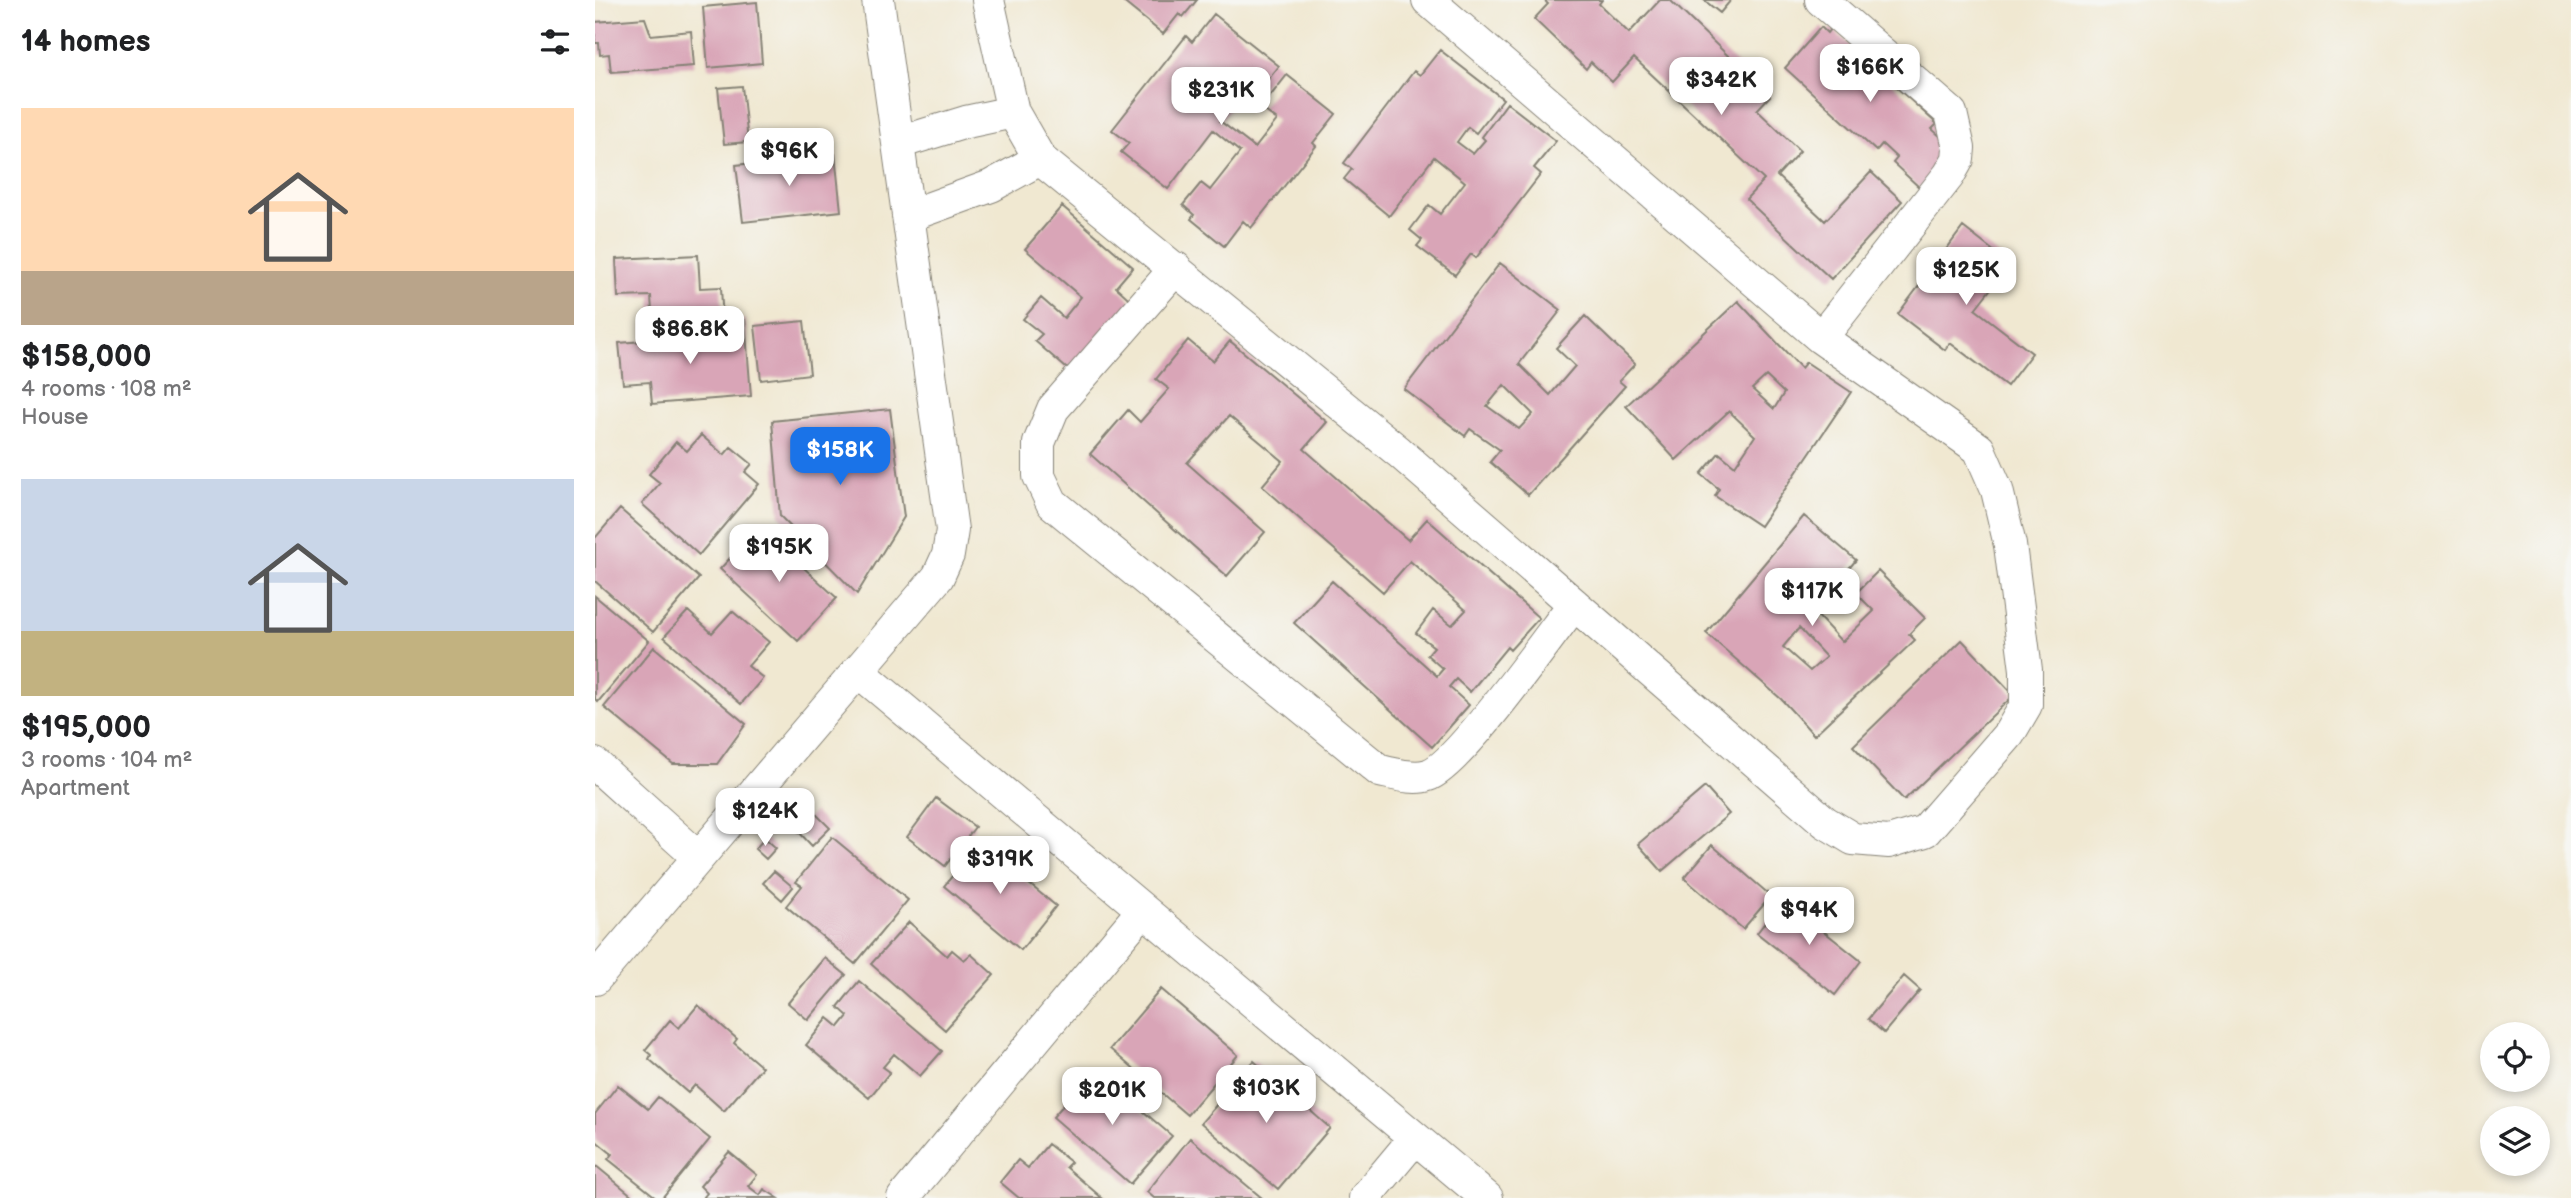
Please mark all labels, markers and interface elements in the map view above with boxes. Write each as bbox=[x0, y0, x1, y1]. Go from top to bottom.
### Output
icon: filters bbox=[536, 23, 574, 61]
text: 14 homes bbox=[21, 24, 150, 60]
pin: $166K bbox=[1821, 44, 1919, 104]
text: $166K bbox=[1836, 53, 1904, 81]
pin: $342K bbox=[1672, 58, 1770, 117]
text: $342K bbox=[1685, 66, 1757, 94]
pin: $231K bbox=[1172, 68, 1270, 127]
text: $231K bbox=[1187, 76, 1255, 104]
pin: $96K bbox=[748, 128, 830, 188]
text: $96K bbox=[760, 137, 818, 165]
icon: home bbox=[235, 154, 361, 280]
pin: $125K bbox=[1917, 247, 2015, 307]
text: $125K bbox=[1932, 256, 2000, 284]
pin: $86.8K bbox=[633, 306, 747, 366]
text: $86.8K bbox=[651, 315, 729, 343]
text: $158,000 bbox=[21, 339, 151, 375]
text: 4 rooms · 108 m² bbox=[21, 375, 192, 403]
text: House bbox=[21, 403, 88, 431]
pin: $158K bbox=[791, 428, 889, 487]
text: $158K bbox=[806, 436, 874, 464]
pin: $195K bbox=[730, 524, 828, 584]
icon: home bbox=[235, 525, 361, 651]
text: $195K bbox=[745, 533, 813, 561]
pin: $117K bbox=[1763, 568, 1861, 628]
text: $117K bbox=[1781, 577, 1843, 605]
text: $195,000 bbox=[21, 710, 151, 746]
text: 3 rooms · 104 m² bbox=[21, 746, 192, 774]
text: Apartment bbox=[21, 774, 130, 802]
pin: $124K bbox=[716, 788, 814, 848]
text: $124K bbox=[732, 797, 798, 825]
pin: $319K bbox=[951, 836, 1049, 896]
text: $319K bbox=[966, 845, 1034, 873]
pin: $94K bbox=[1768, 888, 1850, 947]
text: $94K bbox=[1780, 896, 1838, 924]
map controls bbox=[2480, 1022, 2550, 1176]
button: locate bbox=[2480, 1022, 2550, 1092]
pin: $103K bbox=[1217, 1066, 1315, 1125]
pin: $201K bbox=[1063, 1068, 1161, 1127]
text: $103K bbox=[1232, 1074, 1300, 1102]
text: $201K bbox=[1078, 1076, 1146, 1104]
button: layers bbox=[2480, 1106, 2550, 1176]

